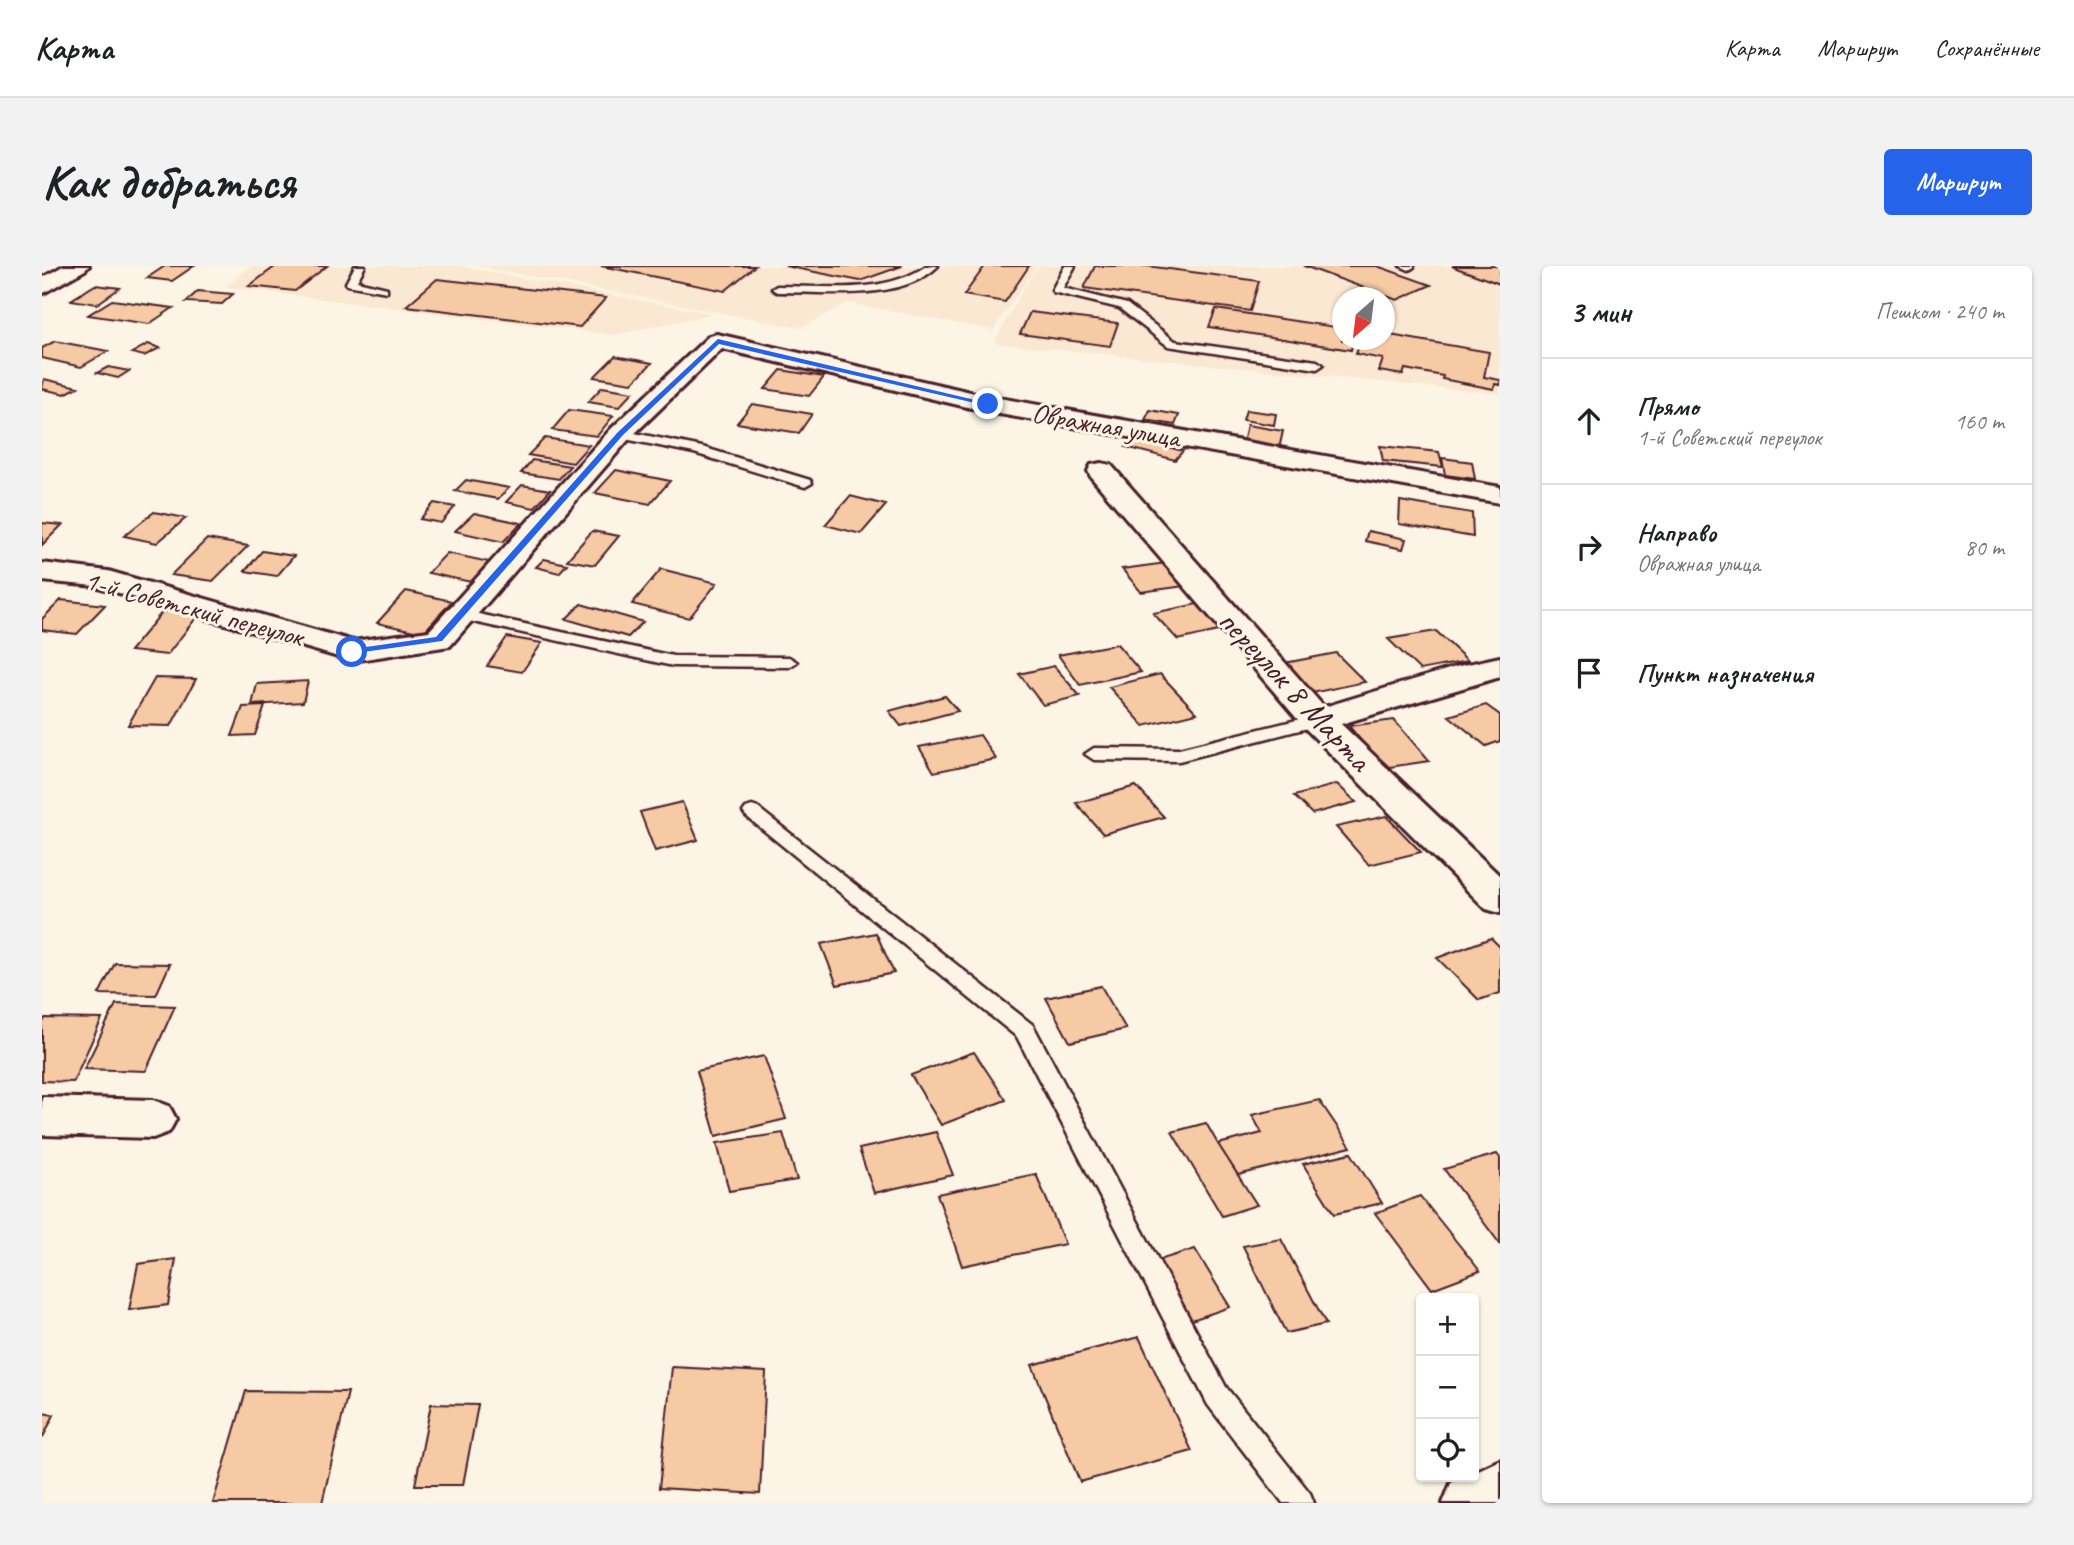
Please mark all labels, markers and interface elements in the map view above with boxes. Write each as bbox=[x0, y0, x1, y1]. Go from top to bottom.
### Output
text: Карта bbox=[35, 27, 114, 69]
text: Карта bbox=[1725, 33, 1780, 63]
text: Маршрут bbox=[1818, 33, 1897, 63]
text: Сохранённые bbox=[1935, 33, 2039, 63]
button: Маршрут bbox=[1884, 149, 2032, 215]
text: Как добраться bbox=[42, 151, 295, 213]
north arrow bbox=[1332, 287, 1395, 350]
text: 3 мин bbox=[1570, 293, 1631, 331]
text: Пешком · 240 m bbox=[1876, 297, 2004, 326]
route end bbox=[972, 388, 1003, 419]
text: Прямо bbox=[1637, 390, 1699, 423]
street label: Овражная улица bbox=[1029, 395, 1185, 456]
icon: ahead bbox=[1570, 402, 1608, 440]
text: 160 m bbox=[1955, 407, 2004, 436]
text: 1-й Советский переулок bbox=[1637, 423, 1821, 452]
text: Направо bbox=[1637, 516, 1716, 549]
icon: right bbox=[1570, 528, 1608, 566]
text: 80 m bbox=[1965, 533, 2004, 562]
text: Овражная улица bbox=[1637, 549, 1760, 578]
street label: 1-й Советский переулок bbox=[81, 562, 310, 655]
street label: переулок 8 Марта bbox=[1209, 600, 1382, 781]
route start bbox=[336, 636, 367, 667]
icon: arrive bbox=[1570, 654, 1608, 692]
text: Пункт назначения bbox=[1637, 657, 1813, 690]
map controls bbox=[1416, 1293, 1479, 1482]
button: + bbox=[1416, 1293, 1479, 1356]
button: − bbox=[1416, 1356, 1479, 1419]
button: locate bbox=[1416, 1419, 1479, 1482]

